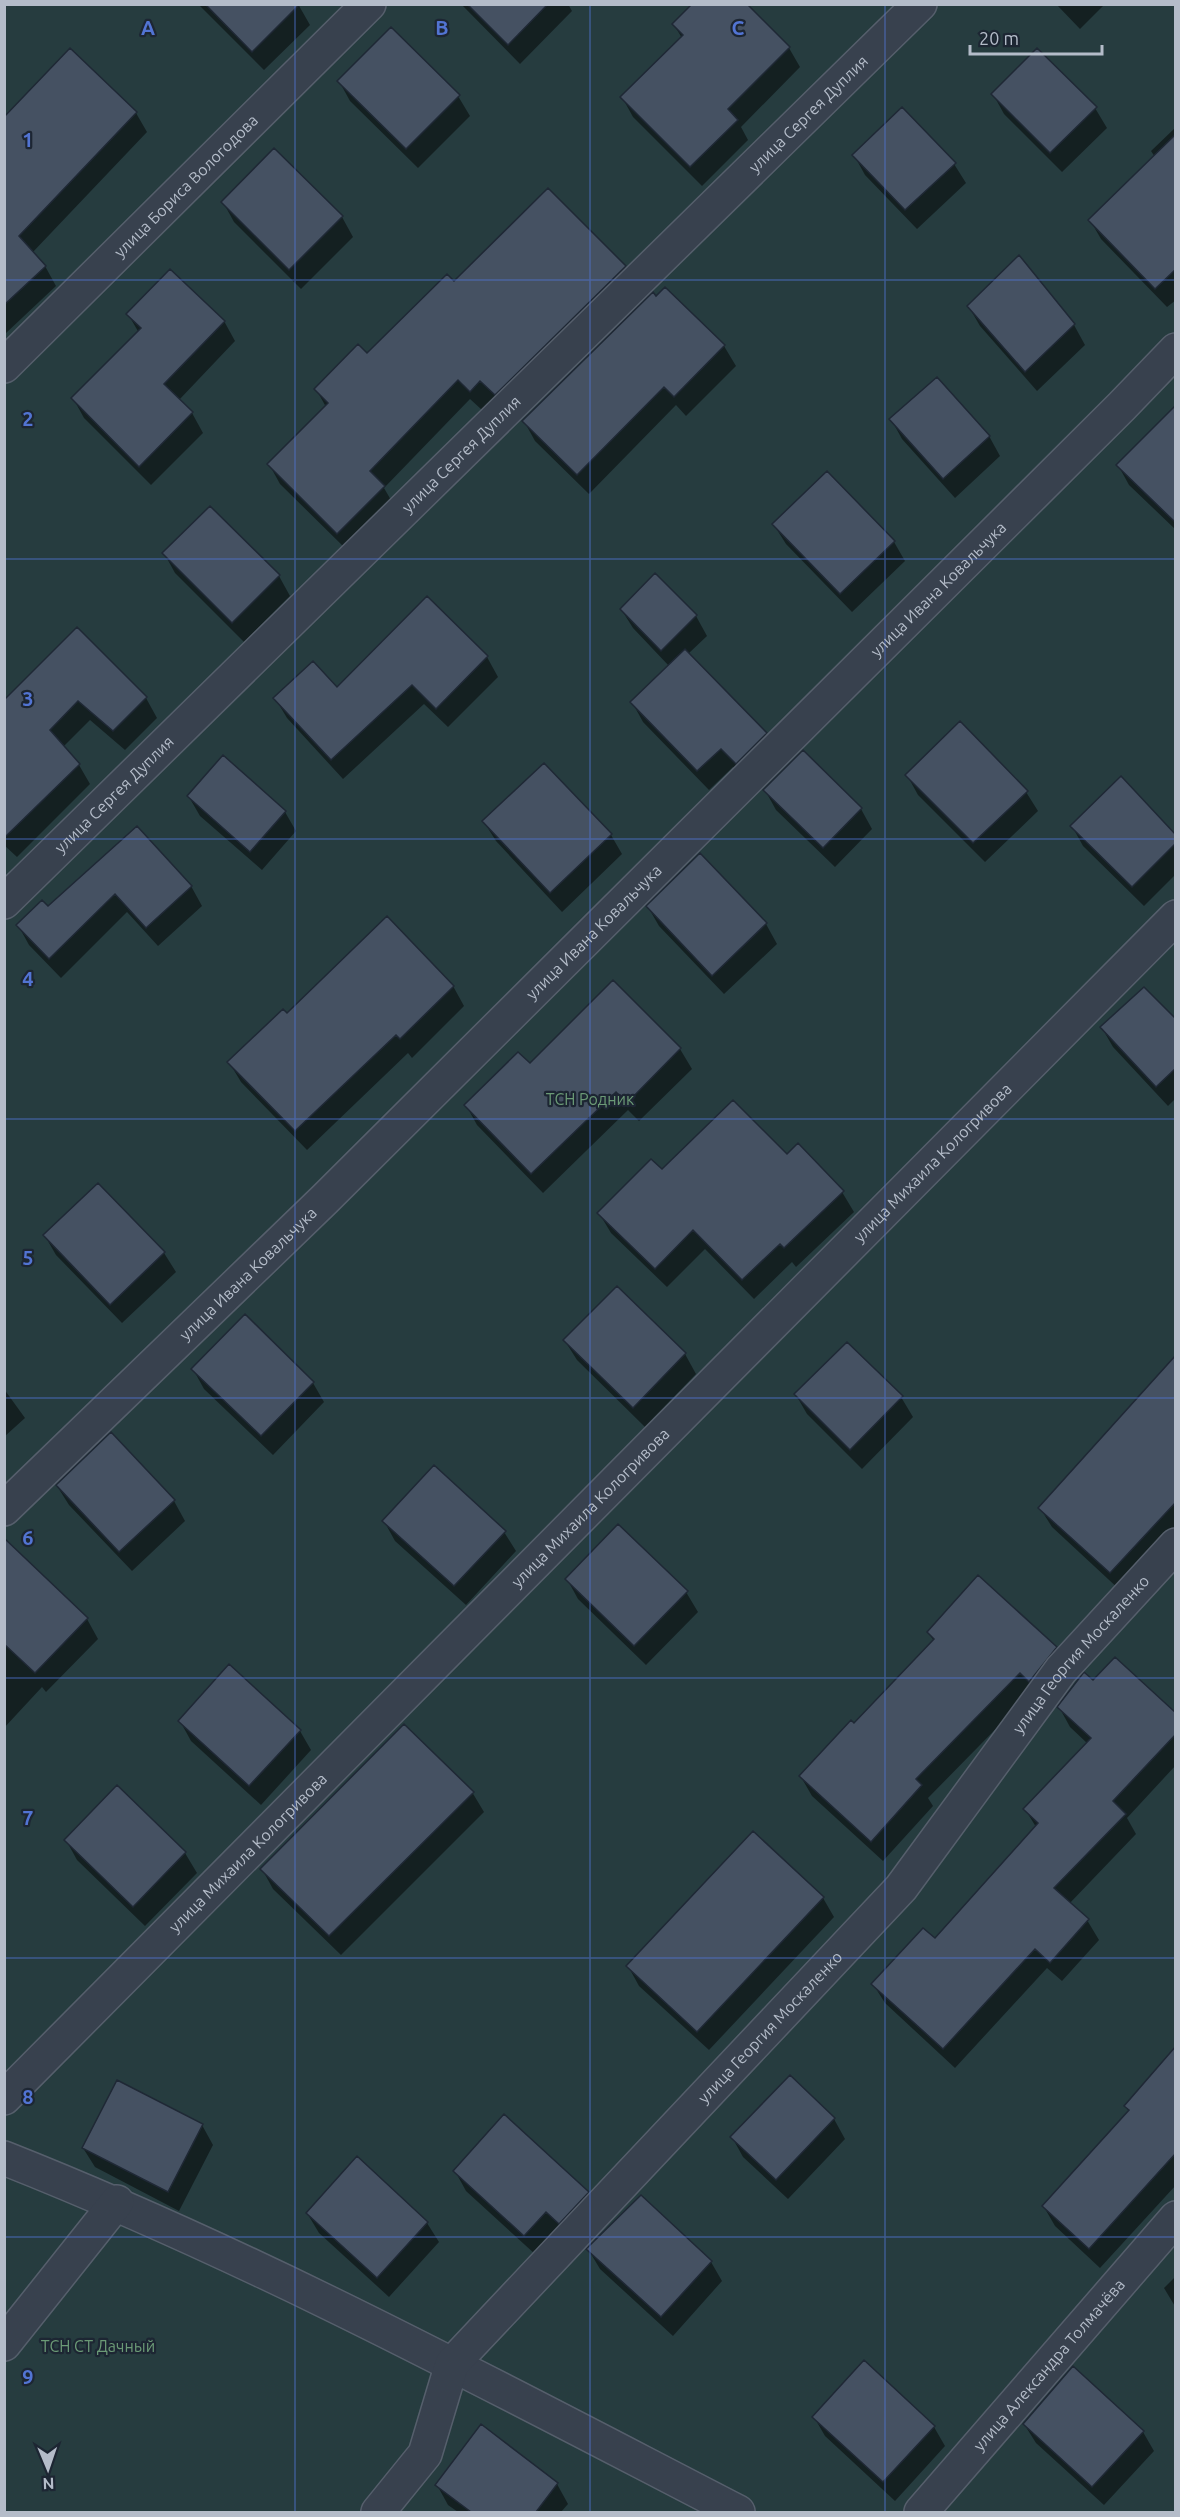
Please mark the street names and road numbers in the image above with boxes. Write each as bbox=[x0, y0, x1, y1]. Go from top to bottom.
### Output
street label: улица Сергея Дуплия bbox=[745, 52, 871, 176]
street label: улица Бориса Вологодова bbox=[110, 111, 261, 261]
street label: улица Сергея Дуплия bbox=[398, 392, 524, 516]
street label: улица Ивана Ковальчука bbox=[867, 518, 1009, 660]
street label: улица Сергея Дуплия bbox=[51, 732, 177, 856]
street label: улица Ивана Ковальчука bbox=[522, 861, 665, 1003]
street label: улица Михаила Кологривова bbox=[850, 1079, 1015, 1246]
street label: улица Ивана Ковальчука bbox=[176, 1203, 320, 1344]
street label: улица Михаила Кологривова bbox=[507, 1424, 673, 1591]
street label: улица Георгия Москаленко bbox=[1009, 1572, 1153, 1737]
street label: улица Михаила Кологривова bbox=[165, 1769, 330, 1936]
street label: улица Георгия Москаленко bbox=[694, 1947, 846, 2106]
street label: улица Александра Толмачёва bbox=[969, 2275, 1128, 2454]

